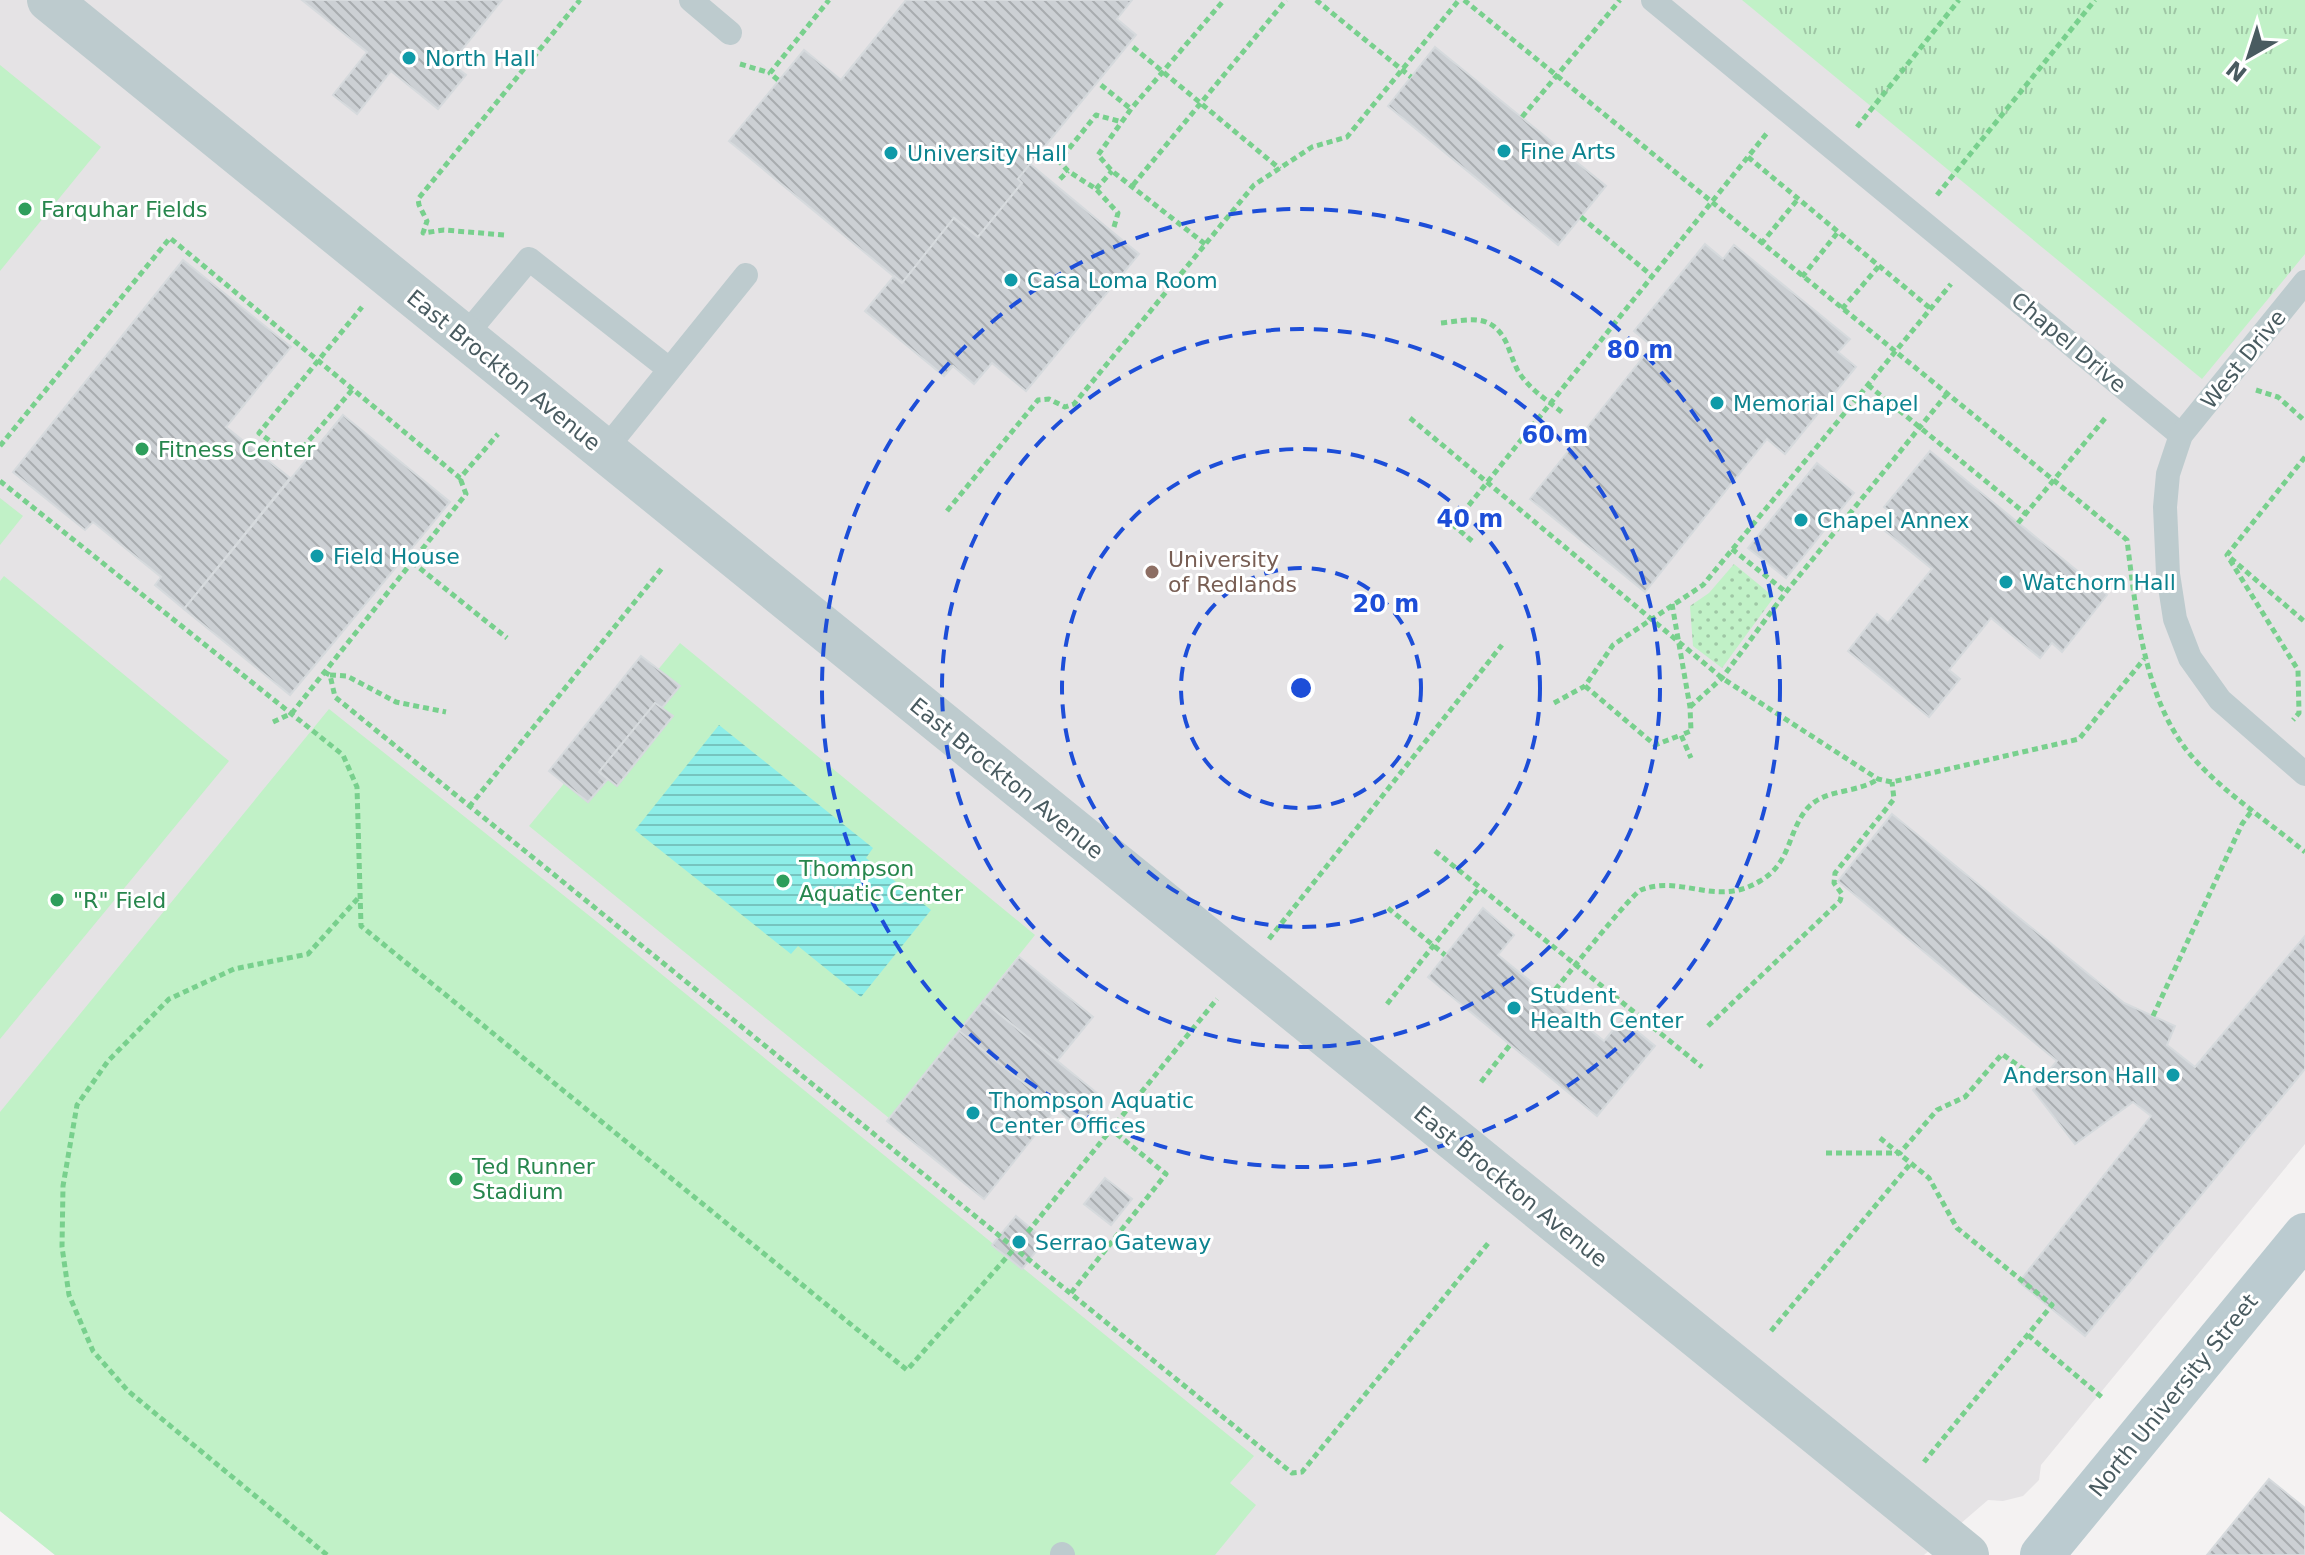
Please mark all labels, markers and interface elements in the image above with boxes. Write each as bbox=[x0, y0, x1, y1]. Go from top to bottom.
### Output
north arrow bbox=[2209, 16, 2289, 96]
place label: North Hall bbox=[425, 46, 536, 71]
marker: North Hall bbox=[400, 49, 418, 67]
text: N bbox=[2222, 56, 2252, 87]
place label: Fine Arts bbox=[1520, 139, 1616, 164]
place label: University Hall bbox=[907, 141, 1067, 166]
marker: Fine Arts bbox=[1495, 142, 1513, 160]
marker: University Hall bbox=[882, 144, 900, 162]
place label: Farquhar Fields bbox=[41, 197, 207, 222]
marker: Farquhar Fields bbox=[16, 200, 34, 218]
place label: Casa Loma Room bbox=[1027, 268, 1218, 293]
marker: Casa Loma Room bbox=[1002, 271, 1020, 289]
street label: East Brockton Avenue bbox=[402, 285, 605, 456]
street label: Chapel Drive bbox=[2006, 287, 2131, 398]
street label: West Drive bbox=[2196, 305, 2291, 414]
text: 80 m bbox=[1607, 336, 1673, 364]
place label: Memorial Chapel bbox=[1733, 391, 1919, 416]
marker: Memorial Chapel bbox=[1708, 394, 1726, 412]
text: 60 m bbox=[1522, 421, 1588, 449]
place label: Fitness Center bbox=[158, 437, 316, 462]
marker: Fitness Center bbox=[133, 440, 151, 458]
text: 40 m bbox=[1437, 505, 1503, 533]
place label: Chapel Annex bbox=[1817, 508, 1970, 533]
marker: Chapel Annex bbox=[1792, 511, 1810, 529]
place label: Field House bbox=[333, 544, 460, 569]
marker: Field House bbox=[308, 547, 326, 565]
place label: University of Redlands bbox=[1168, 547, 1297, 597]
marker: University of Redlands bbox=[1143, 563, 1161, 581]
place label: Watchorn Hall bbox=[2022, 570, 2176, 595]
marker: Watchorn Hall bbox=[1997, 573, 2015, 591]
text: 20 m bbox=[1353, 590, 1419, 618]
centre of rings bbox=[1287, 674, 1315, 702]
street label: East Brockton Avenue bbox=[905, 693, 1108, 864]
place label: Thompson Aquatic Center bbox=[798, 856, 964, 906]
marker: Thompson Aquatic Center bbox=[774, 872, 792, 890]
place label: "R" Field bbox=[73, 888, 166, 913]
marker: "R" Field bbox=[48, 891, 66, 909]
place label: Student Health Center bbox=[1530, 983, 1684, 1033]
marker: Student Health Center bbox=[1505, 999, 1523, 1017]
place label: Anderson Hall bbox=[2003, 1063, 2157, 1088]
marker: Anderson Hall bbox=[2164, 1066, 2182, 1084]
place label: Thompson Aquatic Center Offices bbox=[988, 1088, 1194, 1138]
street label: East Brockton Avenue bbox=[1409, 1101, 1612, 1272]
marker: Thompson Aquatic Center Offices bbox=[964, 1104, 982, 1122]
place label: Ted Runner Stadium bbox=[471, 1154, 596, 1204]
marker: Ted Runner Stadium bbox=[447, 1170, 465, 1188]
place label: Serrao Gateway bbox=[1035, 1230, 1211, 1255]
marker: Serrao Gateway bbox=[1010, 1233, 1028, 1251]
street label: North University Street bbox=[2084, 1289, 2263, 1502]

